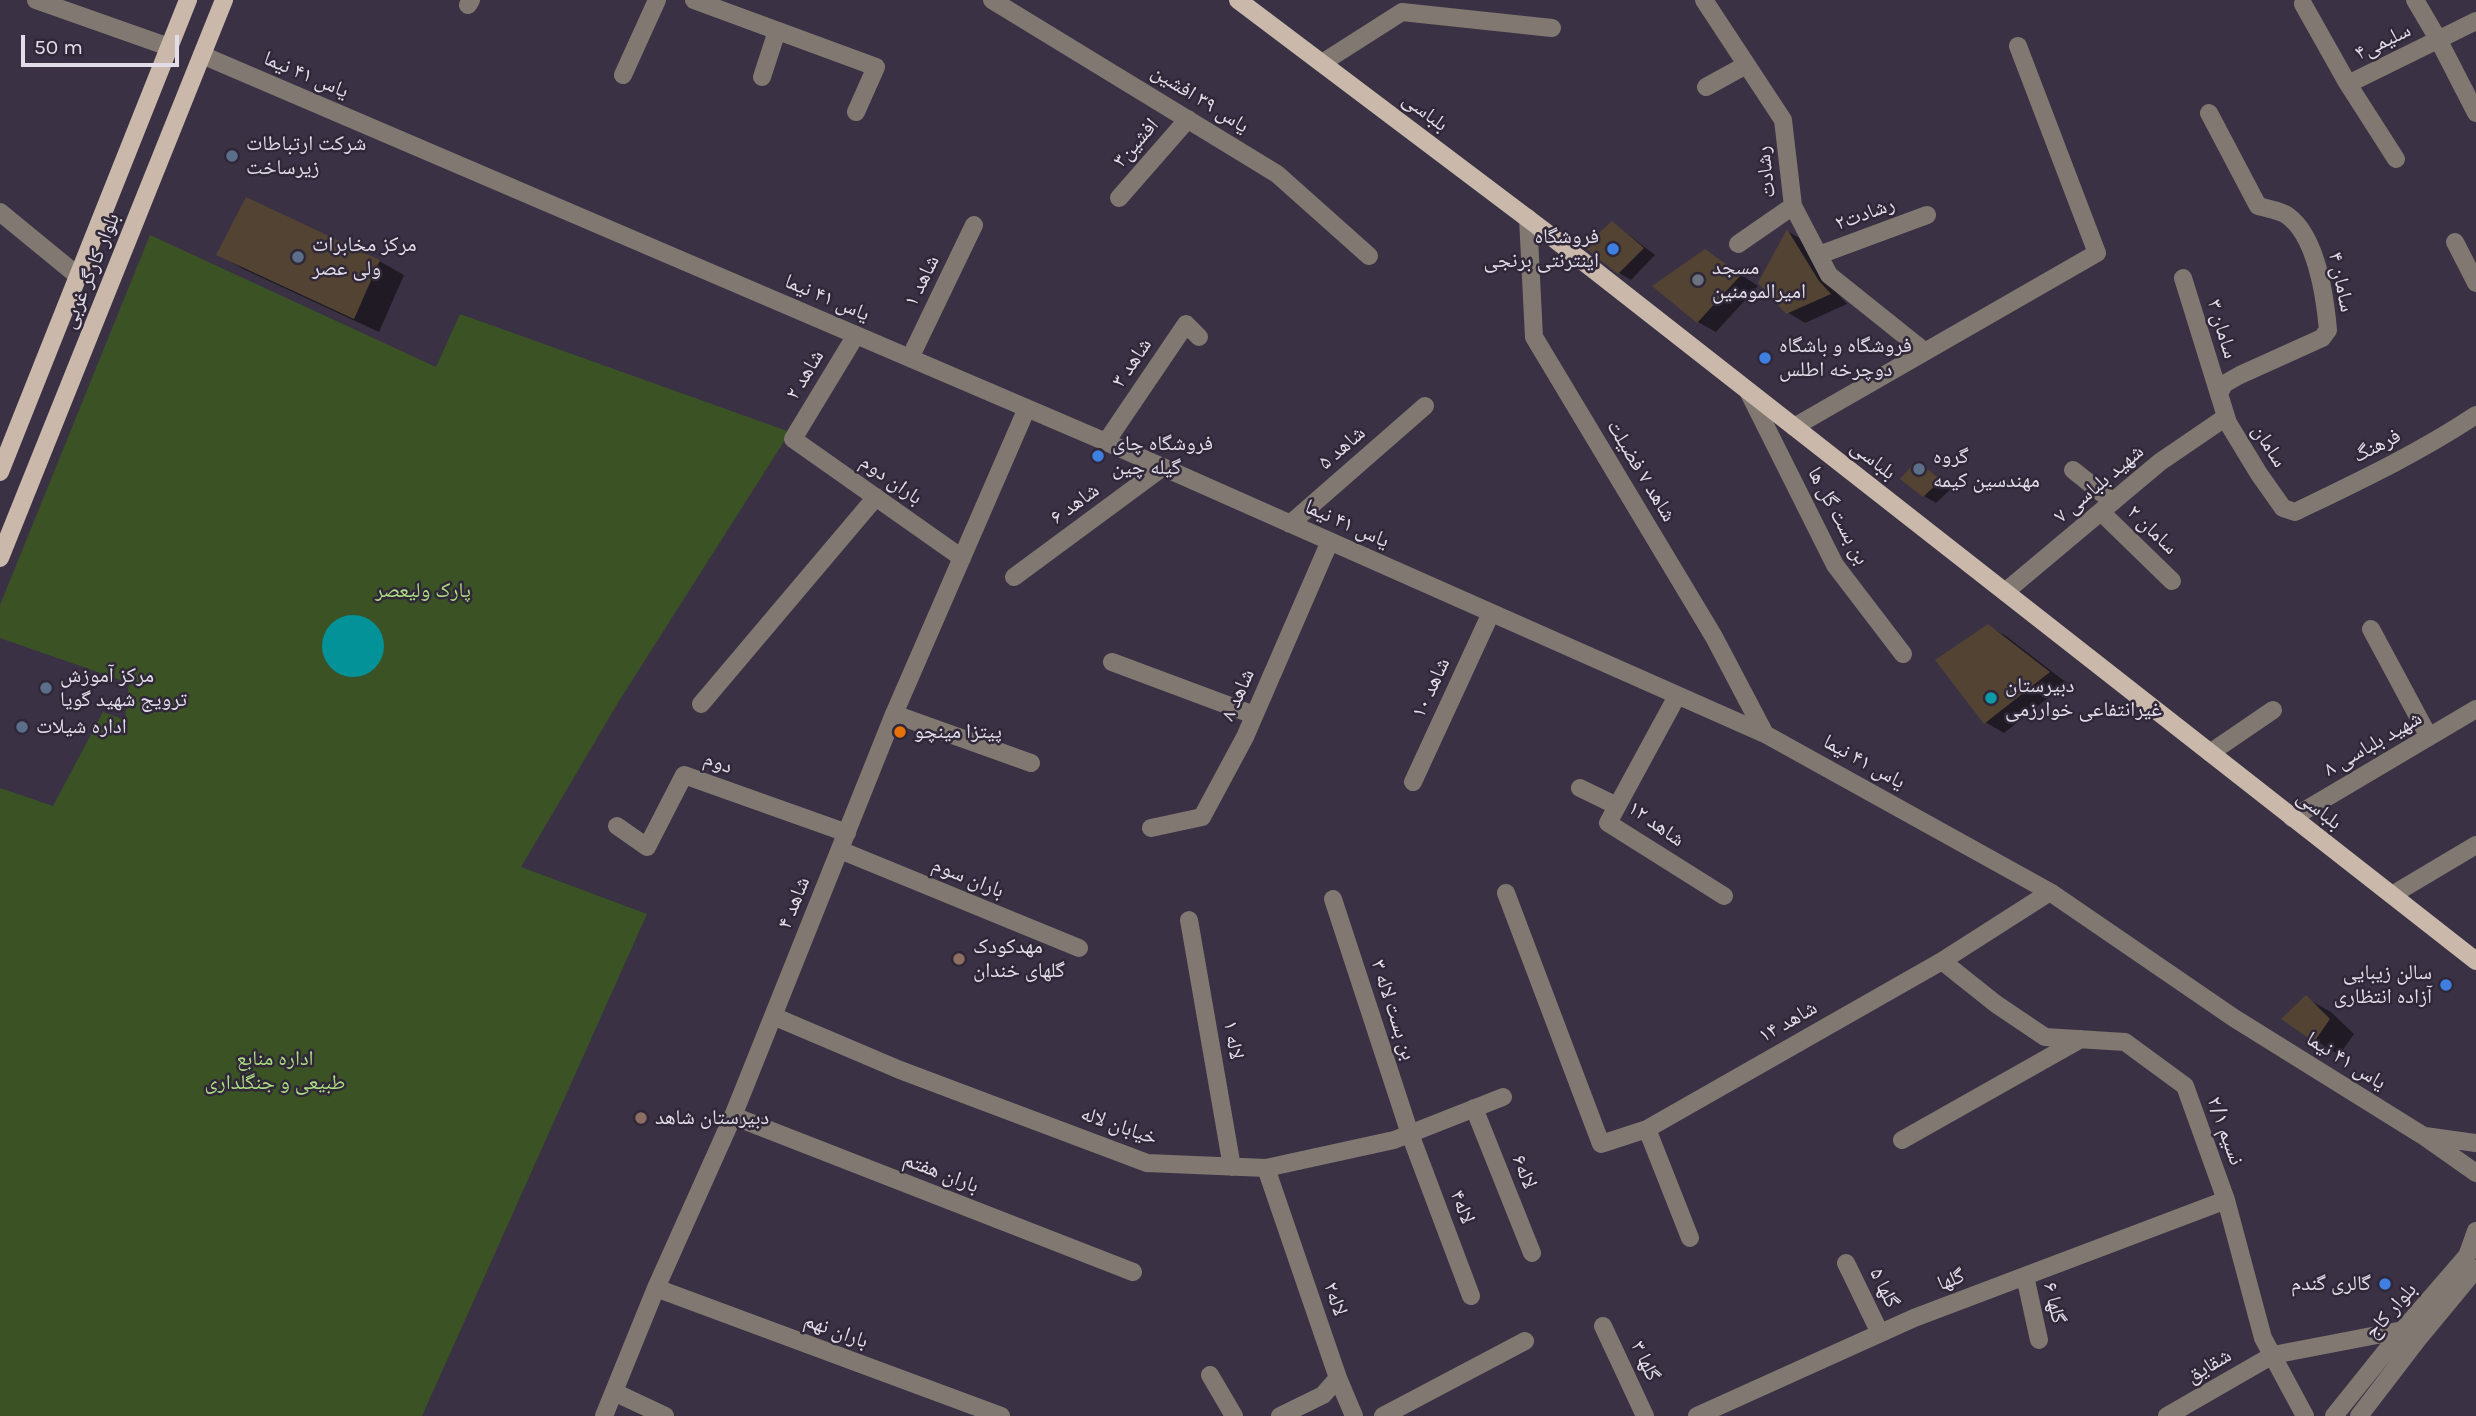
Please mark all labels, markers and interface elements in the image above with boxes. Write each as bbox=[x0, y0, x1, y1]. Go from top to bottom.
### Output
street label: سلیمی۴ bbox=[2351, 18, 2415, 66]
scale bar bbox=[24, 21, 182, 65]
text: 50 m bbox=[34, 35, 83, 59]
street label: یاس ۴۱ نیما bbox=[260, 46, 352, 104]
street label: یاس ۳۹ افشین bbox=[1147, 59, 1253, 139]
street label: بلباسی bbox=[1397, 87, 1453, 137]
street label: افشین۳ bbox=[1108, 113, 1164, 173]
place label: شرکت ارتباطات زیرساخت bbox=[246, 131, 366, 181]
street label: رشادت bbox=[1750, 145, 1782, 199]
marker: شرکت ارتباطات زیرساخت bbox=[224, 148, 240, 164]
street label: رشادت۲ bbox=[1832, 192, 1898, 236]
street label: بلوار کارگر غربی bbox=[56, 210, 126, 332]
place label: فروشگاه اینترنتی برنجی bbox=[1483, 224, 1599, 274]
place label: مرکز مخابرات ولی عصر bbox=[312, 232, 417, 282]
marker: فروشگاه اینترنتی برنجی bbox=[1605, 241, 1621, 257]
marker: مرکز مخابرات ولی عصر bbox=[290, 249, 306, 265]
street label: سامان ۴ bbox=[2322, 250, 2360, 314]
street label: شاهد ۱ bbox=[899, 251, 945, 311]
place label: مسجد امیرالمومنین bbox=[1712, 255, 1806, 305]
street label: یاس ۴۱ نیما bbox=[781, 269, 873, 327]
marker: مسجد امیرالمومنین bbox=[1690, 272, 1706, 288]
street label: سامان ۳ bbox=[2201, 296, 2243, 362]
street label: شاهد ۳ bbox=[1106, 333, 1158, 393]
place label: فروشگاه و باشگاه دوچرخه اطلس bbox=[1779, 333, 1912, 383]
street label: شاهد ۲ bbox=[780, 345, 830, 405]
marker: فروشگاه و باشگاه دوچرخه اطلس bbox=[1757, 350, 1773, 366]
street label: شاهد ۷ فضیلت bbox=[1601, 416, 1681, 526]
street label: سامان bbox=[2246, 420, 2292, 472]
street label: شاهد ۵ bbox=[1313, 421, 1371, 475]
street label: فرهنگ bbox=[2349, 423, 2405, 469]
place label: فروشگاه چای گیله‌ چین bbox=[1112, 431, 1213, 481]
street label: بلباسی bbox=[1845, 434, 1901, 486]
street label: شهید بلباسی ۷ bbox=[2049, 439, 2149, 529]
place label: گروه مهندسین کیمه bbox=[1933, 444, 2040, 494]
marker: فروشگاه چای گیله‌ چین bbox=[1090, 448, 1106, 464]
street label: باران دوم bbox=[855, 450, 927, 510]
marker: گروه مهندسین کیمه bbox=[1911, 461, 1927, 477]
street label: بن بست گل ها bbox=[1802, 463, 1874, 569]
street label: شاهد ۶ bbox=[1046, 478, 1104, 530]
street label: یاس ۴۱ نیما bbox=[1301, 494, 1393, 554]
street label: سامان ۲ bbox=[2121, 500, 2183, 560]
park label: پارک ولیعصر bbox=[375, 578, 471, 604]
street label: شاهد ۱۰ bbox=[1406, 654, 1456, 722]
place label: مرکز آموزش ترویج شهید گویا bbox=[60, 663, 187, 713]
street label: شاهد ۸ bbox=[1215, 665, 1261, 725]
place label: دبیرستان غیرانتفاعی خوارزمی bbox=[2005, 673, 2162, 723]
marker: مرکز آموزش ترویج شهید گویا bbox=[38, 680, 54, 696]
marker: دبیرستان غیرانتفاعی خوارزمی bbox=[1983, 690, 1999, 706]
street label: شهید بلباسی ۸ bbox=[2319, 706, 2427, 782]
place label: اداره شیلات bbox=[36, 714, 127, 740]
marker: اداره شیلات bbox=[14, 719, 30, 735]
place label: پیتزا مینچو bbox=[914, 719, 1002, 745]
marker: پیتزا مینچو bbox=[892, 724, 908, 740]
street label: یاس ۴۱ نیما bbox=[1819, 729, 1909, 795]
street label: دوم bbox=[700, 746, 736, 780]
street label: بلباسی bbox=[2291, 784, 2347, 836]
street label: شاهد ۱۲ bbox=[1623, 795, 1689, 853]
street label: باران سوم bbox=[928, 852, 1008, 904]
street label: شاهد ۴ bbox=[772, 873, 816, 933]
place label: مهدکودک گلهای خندان bbox=[973, 934, 1065, 984]
marker: مهدکودک گلهای خندان bbox=[951, 951, 967, 967]
street label: بن بست لاله ۳ bbox=[1365, 957, 1421, 1063]
place label: سالن زیبایی آزاده انتظاری bbox=[2334, 960, 2432, 1010]
marker: سالن زیبایی آزاده انتظاری bbox=[2438, 977, 2454, 993]
street label: شاهد ۱۴ bbox=[1754, 995, 1822, 1049]
street label: لاله ۱ bbox=[1217, 1018, 1249, 1062]
street label: یاس ۴۱ نیما bbox=[2301, 1026, 2391, 1096]
park label: اداره منابع طبیعی و جنگلداری bbox=[205, 1046, 345, 1096]
street label: نسیم ۲/۱ bbox=[2201, 1093, 2249, 1169]
street label: خیابان لاله bbox=[1077, 1101, 1161, 1151]
place label: دبیرستان شاهد bbox=[655, 1105, 769, 1131]
marker: دبیرستان شاهد bbox=[633, 1110, 649, 1126]
street label: باران هفتم bbox=[900, 1147, 982, 1199]
street label: لاله۶ bbox=[1506, 1151, 1542, 1193]
street label: لاله۴ bbox=[1444, 1186, 1480, 1228]
street label: گلها bbox=[1934, 1263, 1968, 1297]
street label: گلها ۵ bbox=[1864, 1264, 1904, 1312]
place label: گالری گندم bbox=[2291, 1271, 2371, 1297]
marker: گالری گندم bbox=[2377, 1276, 2393, 1292]
street label: بلوار کاج bbox=[2360, 1278, 2422, 1344]
street label: لاله۲ bbox=[1318, 1279, 1352, 1319]
street label: گلها ۶ bbox=[2037, 1280, 2071, 1326]
street label: باران نهم bbox=[801, 1308, 871, 1354]
street label: گلها ۳ bbox=[1625, 1337, 1665, 1385]
street label: شقایق bbox=[2182, 1343, 2236, 1389]

